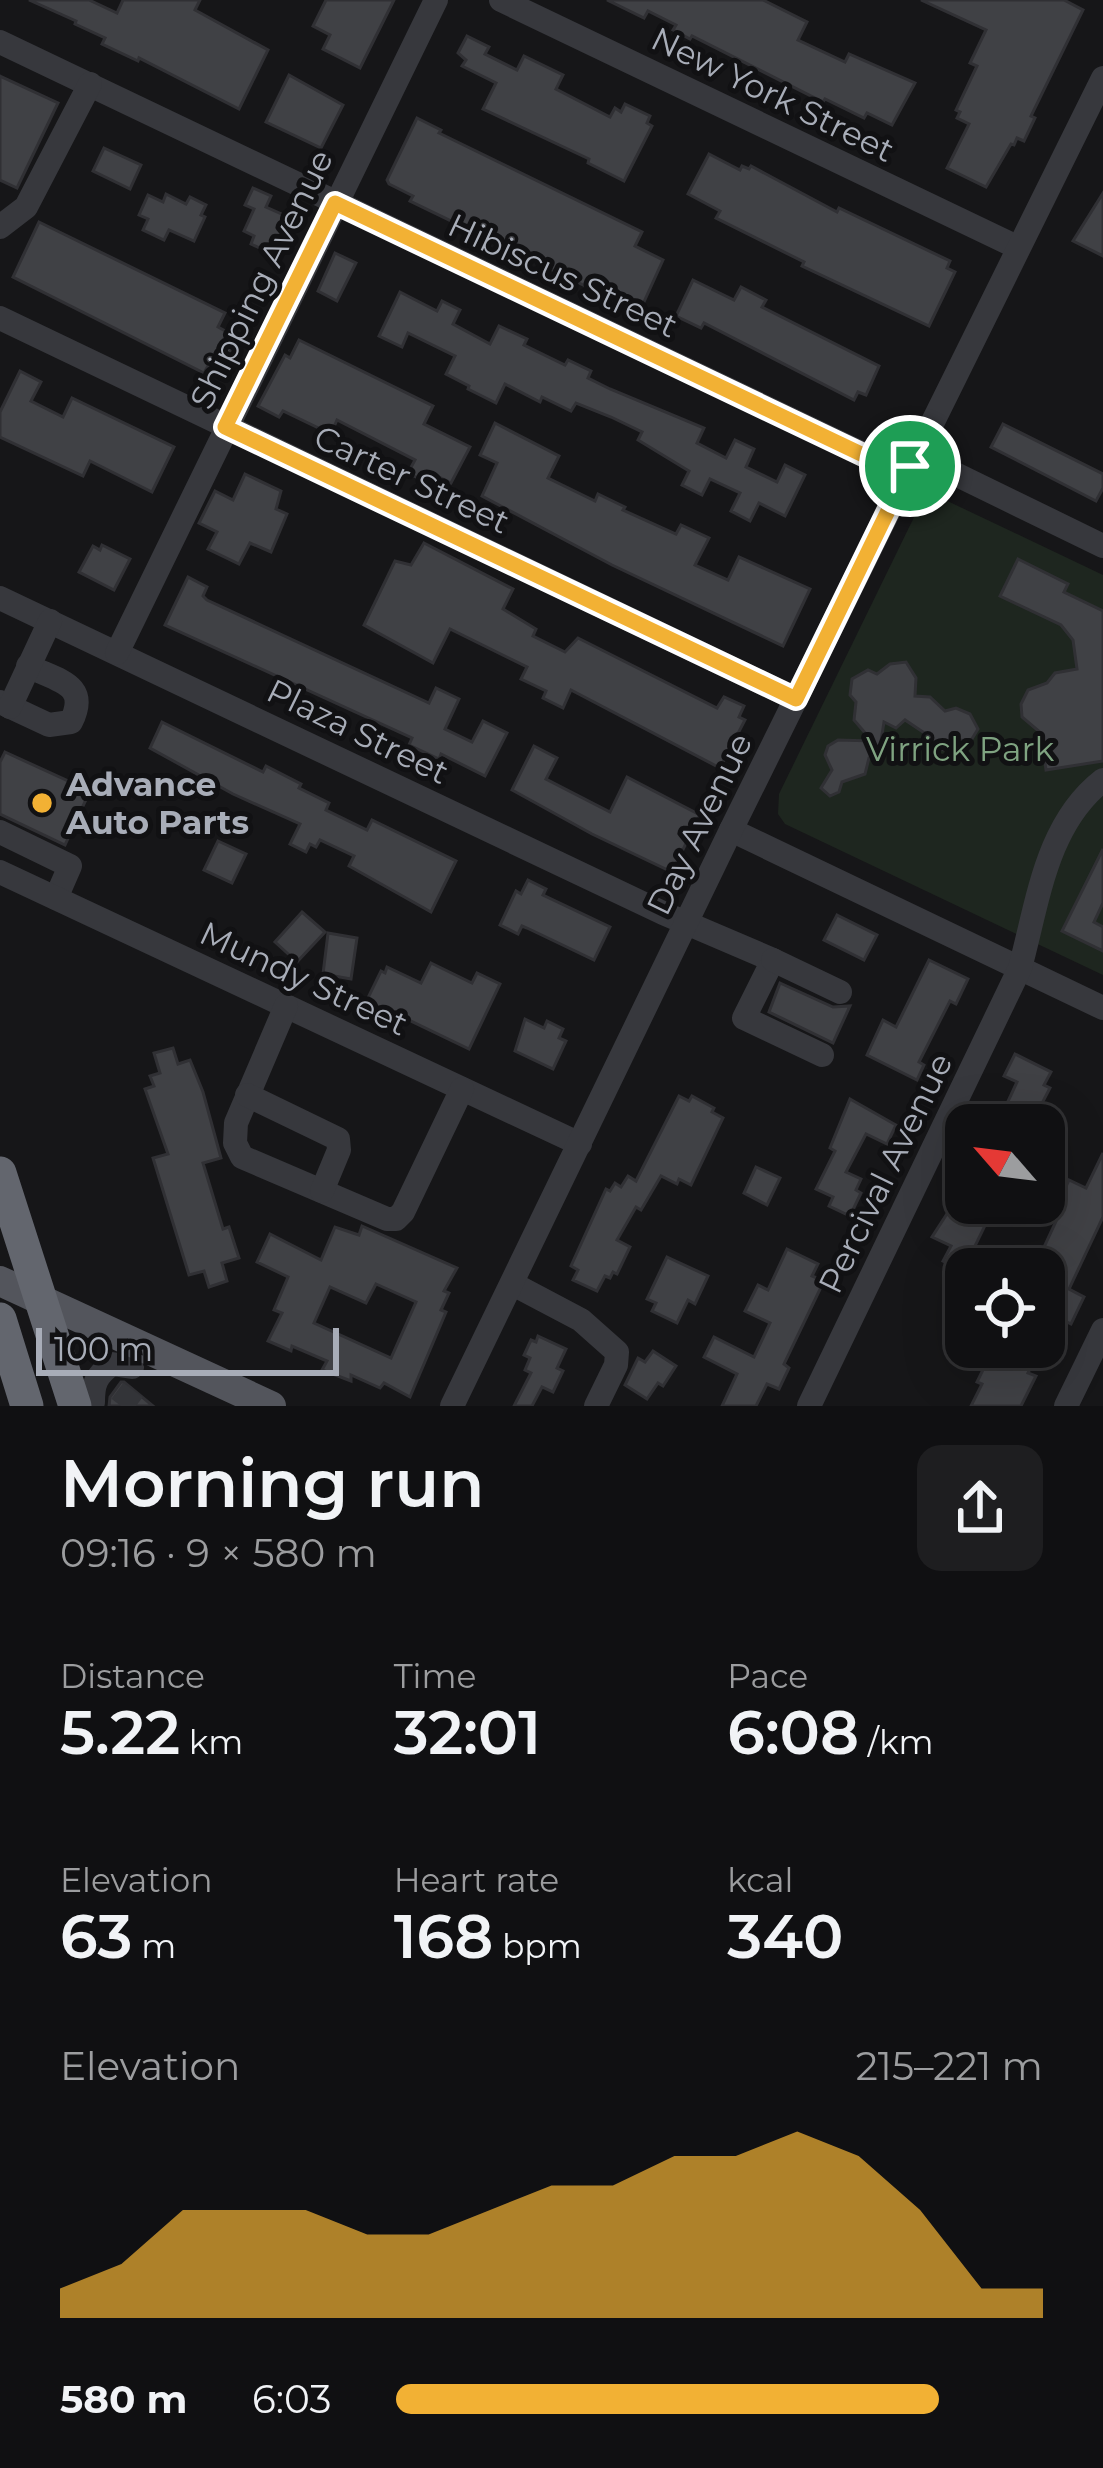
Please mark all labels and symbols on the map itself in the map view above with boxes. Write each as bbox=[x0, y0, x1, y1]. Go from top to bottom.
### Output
street label: New York Street bbox=[645, 18, 901, 170]
street label: Shipping Avenue bbox=[181, 143, 341, 415]
street label: Hibiscus Street bbox=[442, 204, 684, 346]
pin bbox=[859, 415, 961, 517]
street label: Carter Street bbox=[308, 416, 516, 542]
street label: Plaza Street bbox=[261, 670, 455, 792]
street label: Day Avenue bbox=[638, 727, 760, 921]
park label: Virrick Park bbox=[866, 729, 1054, 769]
place label: Advance Auto Parts bbox=[65, 764, 249, 842]
marker: Advance Auto Parts bbox=[29, 790, 55, 816]
street label: Mundy Street bbox=[194, 912, 414, 1044]
street label: Percival Avenue bbox=[810, 1046, 960, 1300]
north arrow bbox=[945, 1104, 1065, 1224]
scale bar bbox=[36, 1322, 339, 1375]

